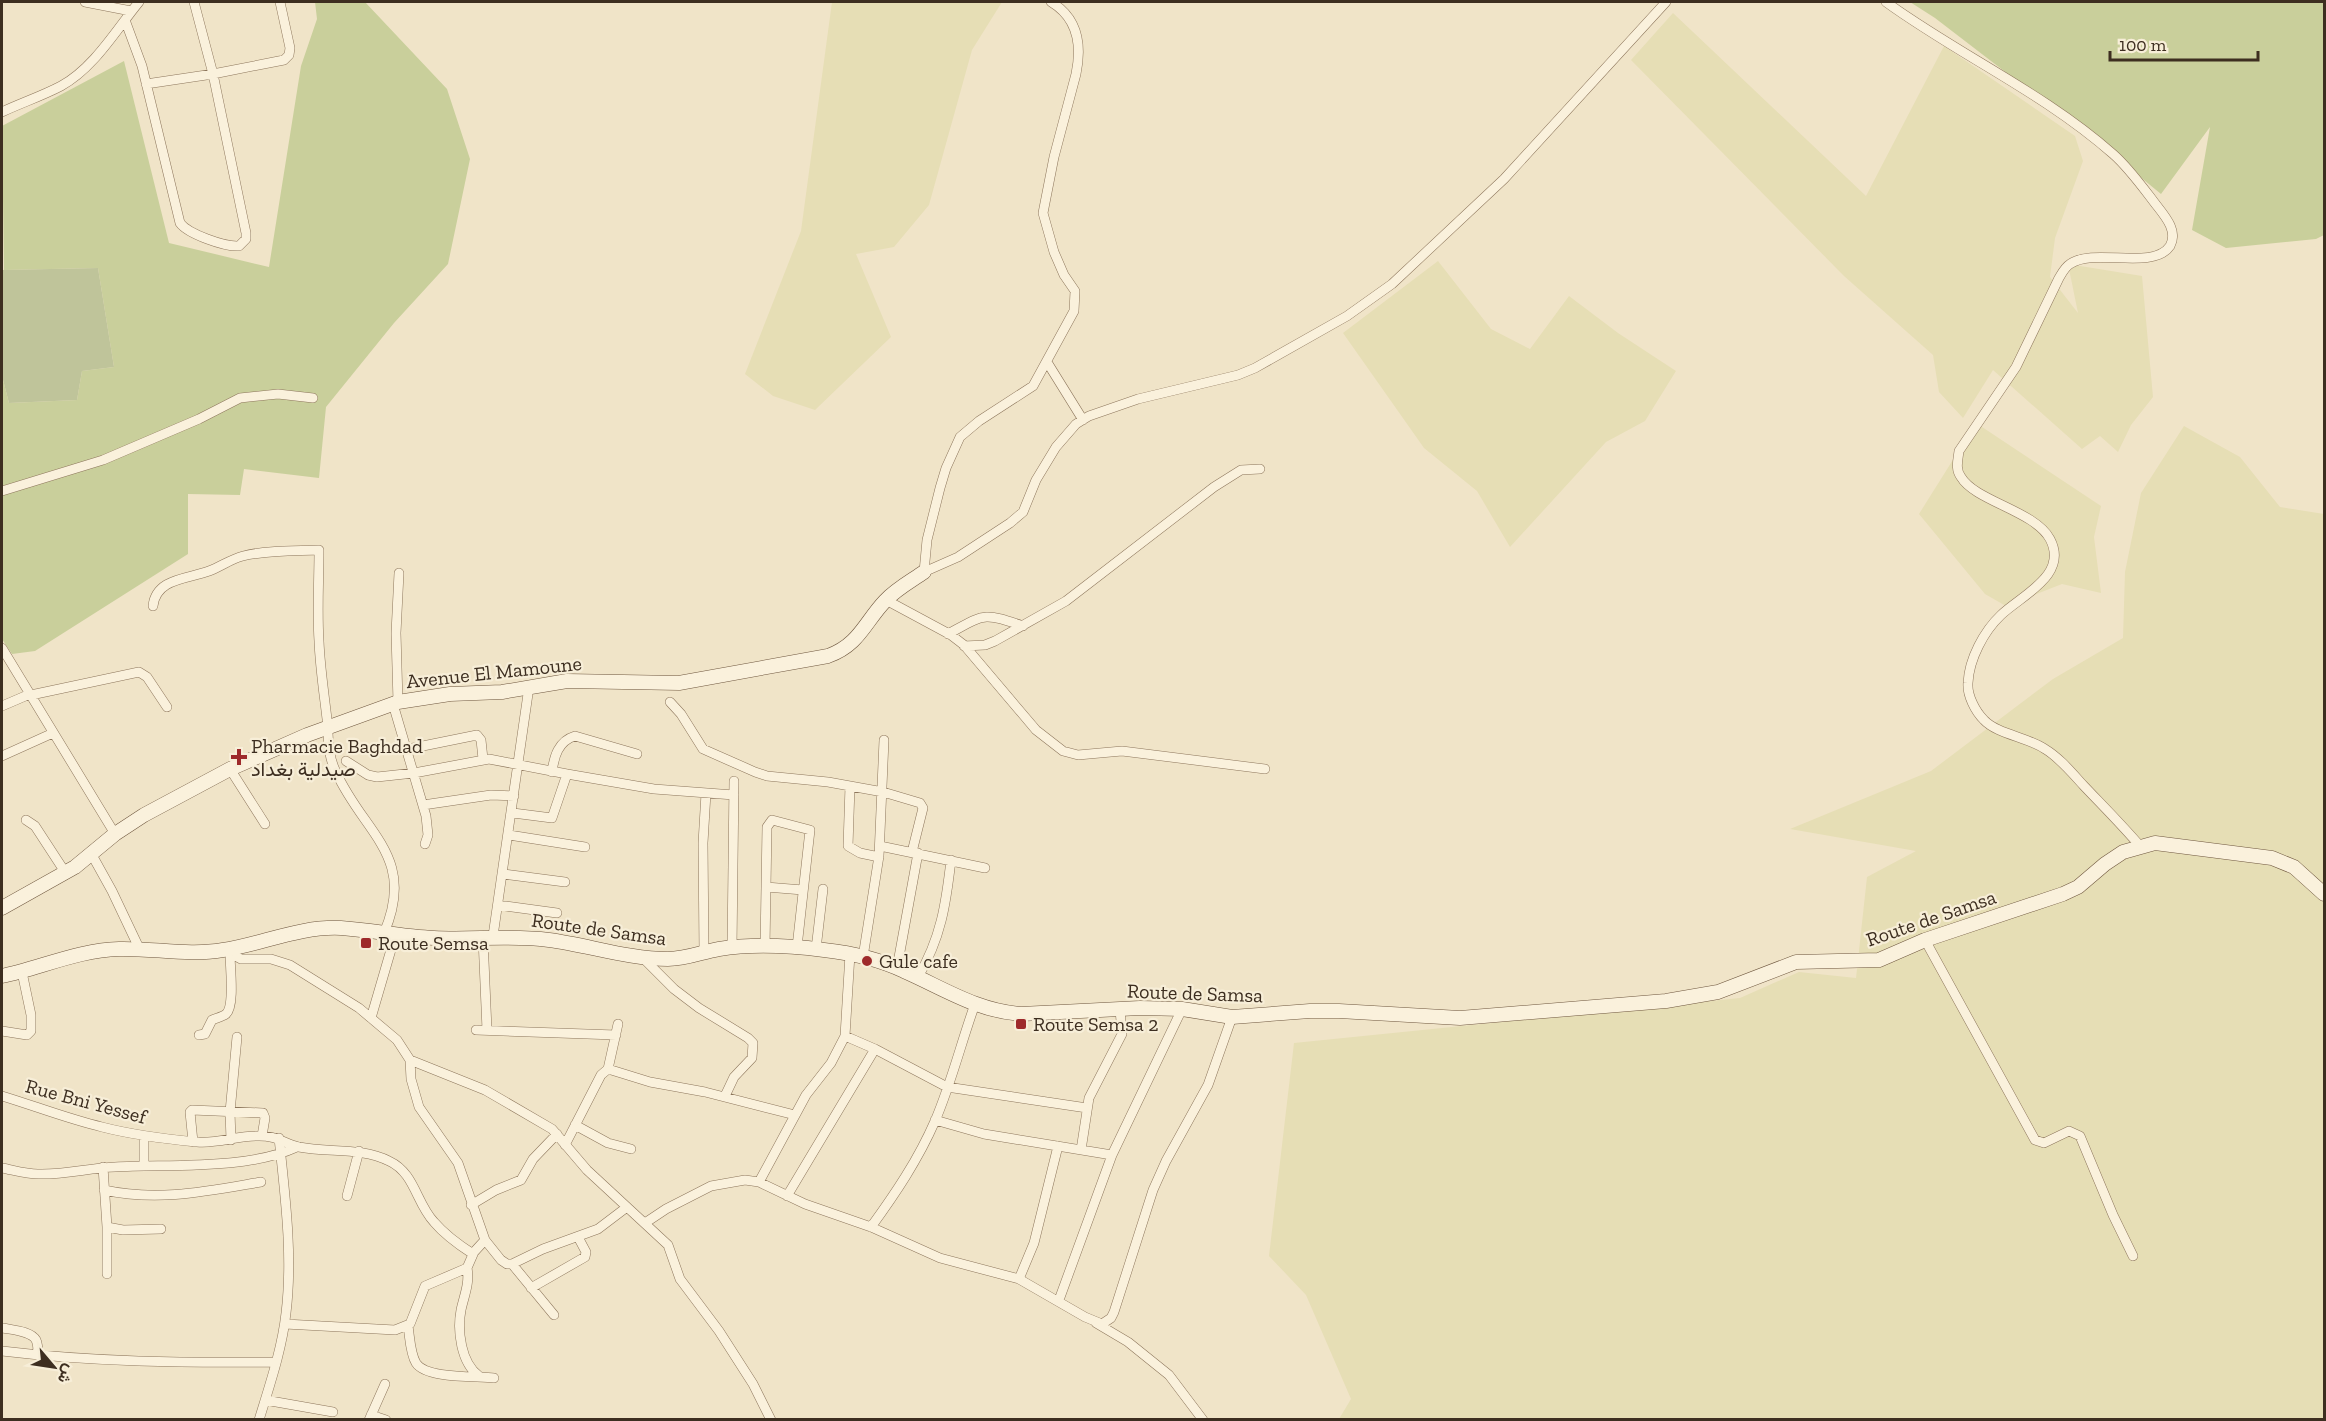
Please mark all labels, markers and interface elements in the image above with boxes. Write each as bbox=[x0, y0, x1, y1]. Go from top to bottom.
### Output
scale bar bbox=[2110, 24, 2258, 62]
text: 100 m bbox=[2119, 34, 2167, 56]
street label: Avenue El Mamoune bbox=[405, 651, 583, 693]
place label: Pharmacie Baghdad صيدلية بغداد bbox=[251, 734, 423, 781]
marker: Pharmacie Baghdad صيدلية بغداد bbox=[232, 750, 246, 764]
street label: Route de Samsa bbox=[1863, 884, 1999, 951]
street label: Route de Samsa bbox=[530, 908, 668, 950]
place label: Route Semsa bbox=[378, 931, 489, 955]
marker: Route Semsa bbox=[359, 936, 373, 950]
place label: Gule cafe bbox=[879, 949, 958, 973]
marker: Gule cafe bbox=[860, 954, 874, 968]
street label: Route de Samsa bbox=[1127, 979, 1264, 1007]
place label: Route Semsa 2 bbox=[1033, 1012, 1159, 1036]
marker: Route Semsa 2 bbox=[1014, 1017, 1028, 1031]
street label: Rue Bni Yessef bbox=[23, 1073, 151, 1129]
north arrow bbox=[24, 1337, 84, 1397]
text: ش bbox=[54, 1361, 80, 1387]

